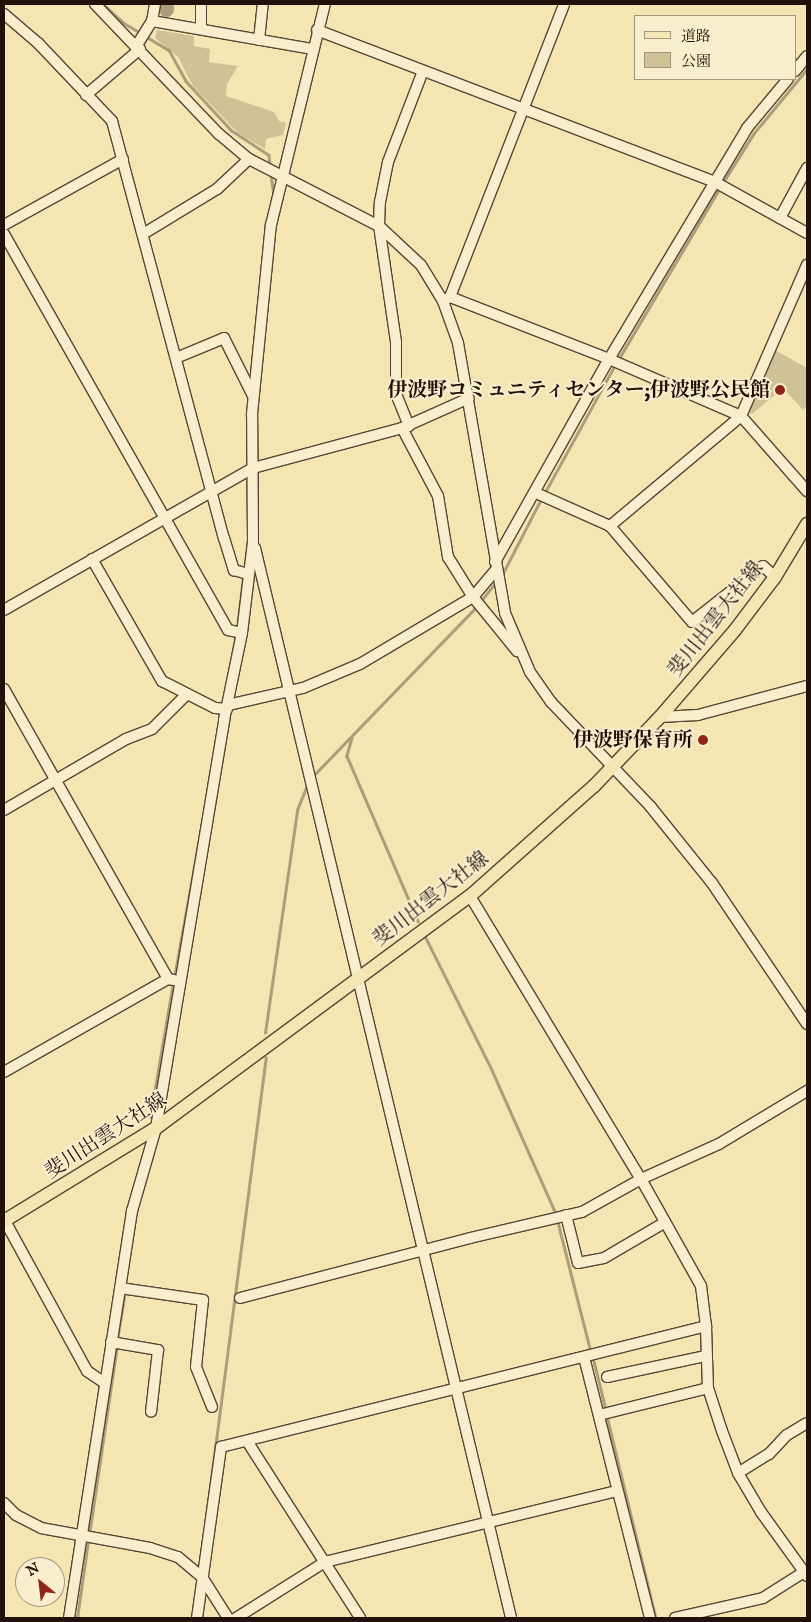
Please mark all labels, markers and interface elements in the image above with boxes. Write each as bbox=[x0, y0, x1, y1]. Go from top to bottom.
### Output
legend bbox=[634, 15, 796, 80]
text: 道路 bbox=[681, 27, 711, 46]
text: 公園 bbox=[681, 52, 711, 71]
place label: 伊波野コミュニティセンター;伊波野公民館 bbox=[384, 378, 770, 402]
marker: 伊波野コミュニティセンター;伊波野公民館 bbox=[774, 384, 786, 396]
street label: 斐川出雲大社線 bbox=[663, 556, 769, 682]
place label: 伊波野保育所 bbox=[573, 728, 693, 752]
marker: 伊波野保育所 bbox=[697, 734, 709, 746]
street label: 斐川出雲大社線 bbox=[368, 846, 494, 952]
street label: 斐川出雲大社線 bbox=[41, 1088, 171, 1184]
north arrow bbox=[15, 1557, 65, 1607]
text: N bbox=[24, 1559, 43, 1581]

